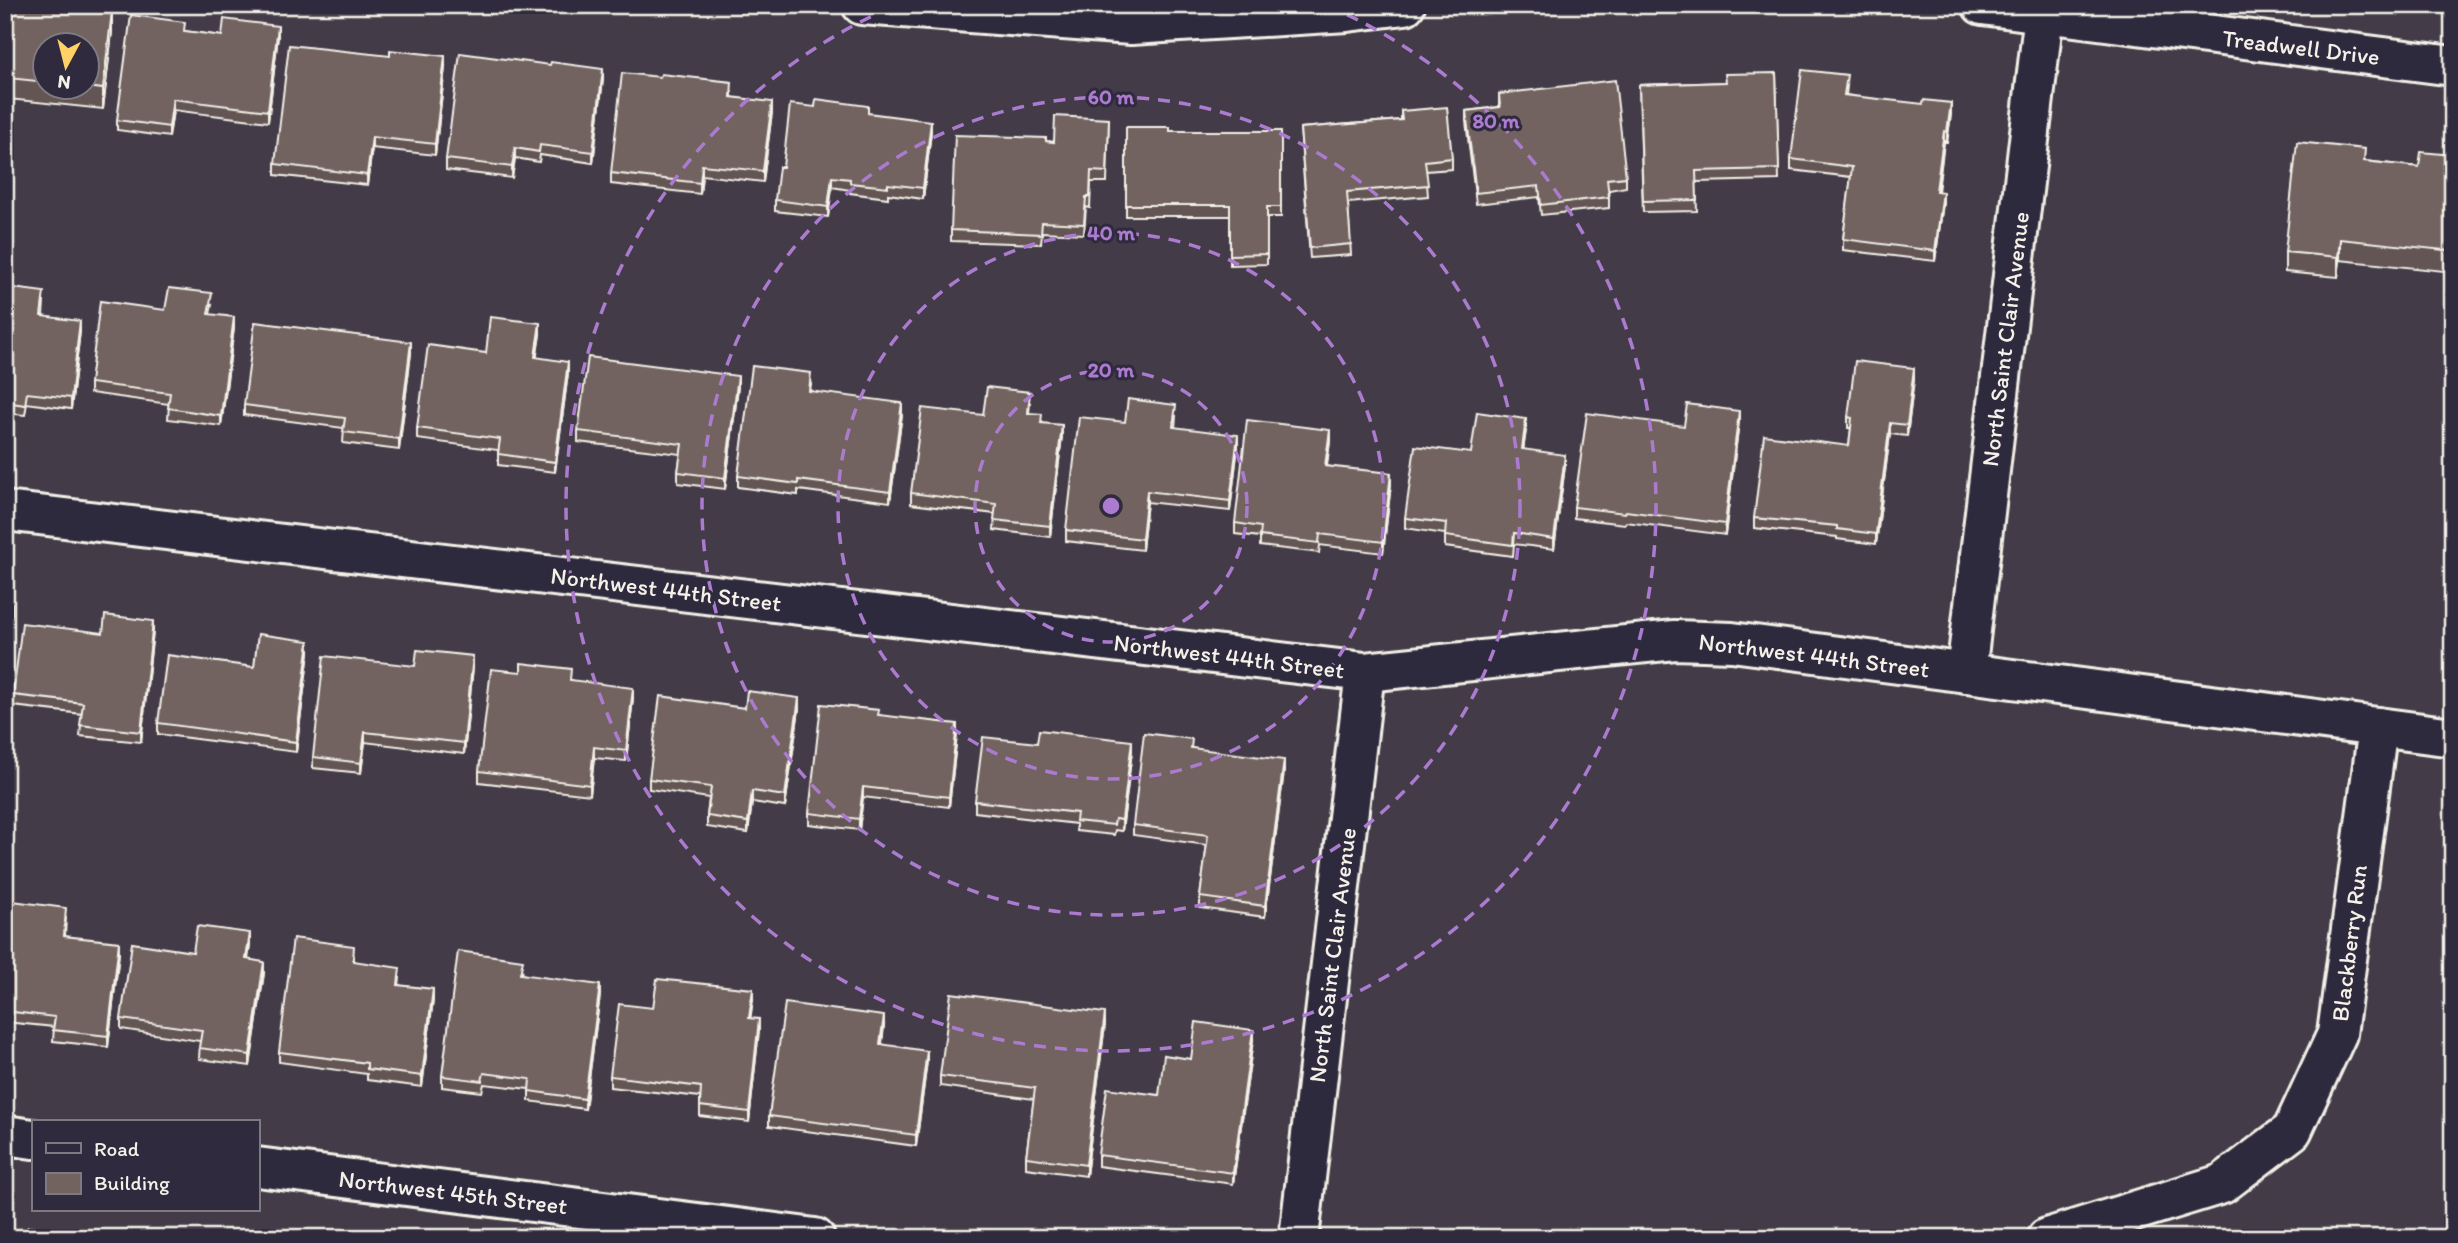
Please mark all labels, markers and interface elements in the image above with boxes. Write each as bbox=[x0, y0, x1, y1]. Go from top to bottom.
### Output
street label: Treadwell Drive bbox=[2221, 23, 2381, 71]
north arrow bbox=[32, 32, 102, 102]
text: N bbox=[56, 70, 72, 95]
text: 60 m bbox=[1088, 84, 1135, 109]
text: 80 m bbox=[1473, 108, 1520, 133]
street label: North Saint Clair Avenue bbox=[1975, 210, 2035, 468]
text: 40 m bbox=[1087, 220, 1135, 245]
text: 20 m bbox=[1088, 357, 1135, 382]
centre of rings bbox=[1099, 494, 1123, 518]
street label: Northwest 44th Street bbox=[549, 560, 783, 618]
street label: Northwest 44th Street bbox=[1697, 626, 1931, 684]
street label: Northwest 44th Street bbox=[1112, 627, 1346, 685]
street label: North Saint Clair Avenue bbox=[1302, 826, 1362, 1084]
street label: Blackberry Run bbox=[2325, 863, 2373, 1023]
legend bbox=[32, 1120, 259, 1212]
text: Road bbox=[94, 1136, 140, 1161]
street label: Northwest 45th Street bbox=[337, 1164, 569, 1220]
text: Building bbox=[94, 1170, 170, 1195]

